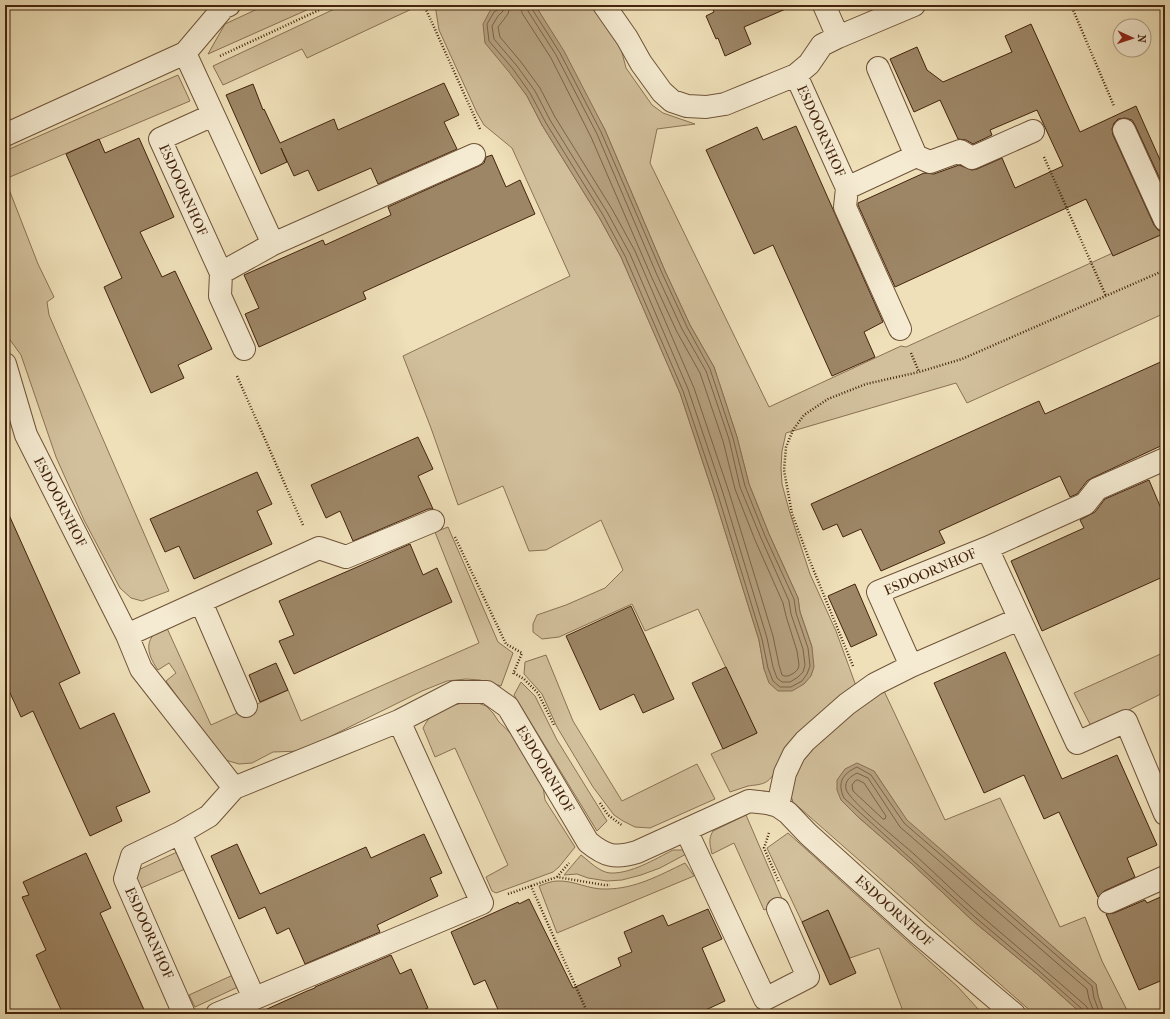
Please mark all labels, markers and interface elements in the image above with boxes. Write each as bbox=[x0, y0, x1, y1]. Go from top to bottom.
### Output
north arrow bbox=[1112, 18, 1152, 58]
text: N bbox=[1135, 34, 1148, 44]
street label: ESDOORNHOF bbox=[793, 83, 849, 180]
street label: ESDOORNHOF bbox=[155, 142, 211, 239]
street label: ESDOORNHOF bbox=[30, 454, 90, 550]
street label: ESDOORNHOF bbox=[881, 545, 979, 599]
street label: ESDOORNHOF bbox=[512, 722, 578, 816]
street label: ESDOORNHOF bbox=[852, 872, 937, 951]
street label: ESDOORNHOF bbox=[121, 885, 177, 982]

